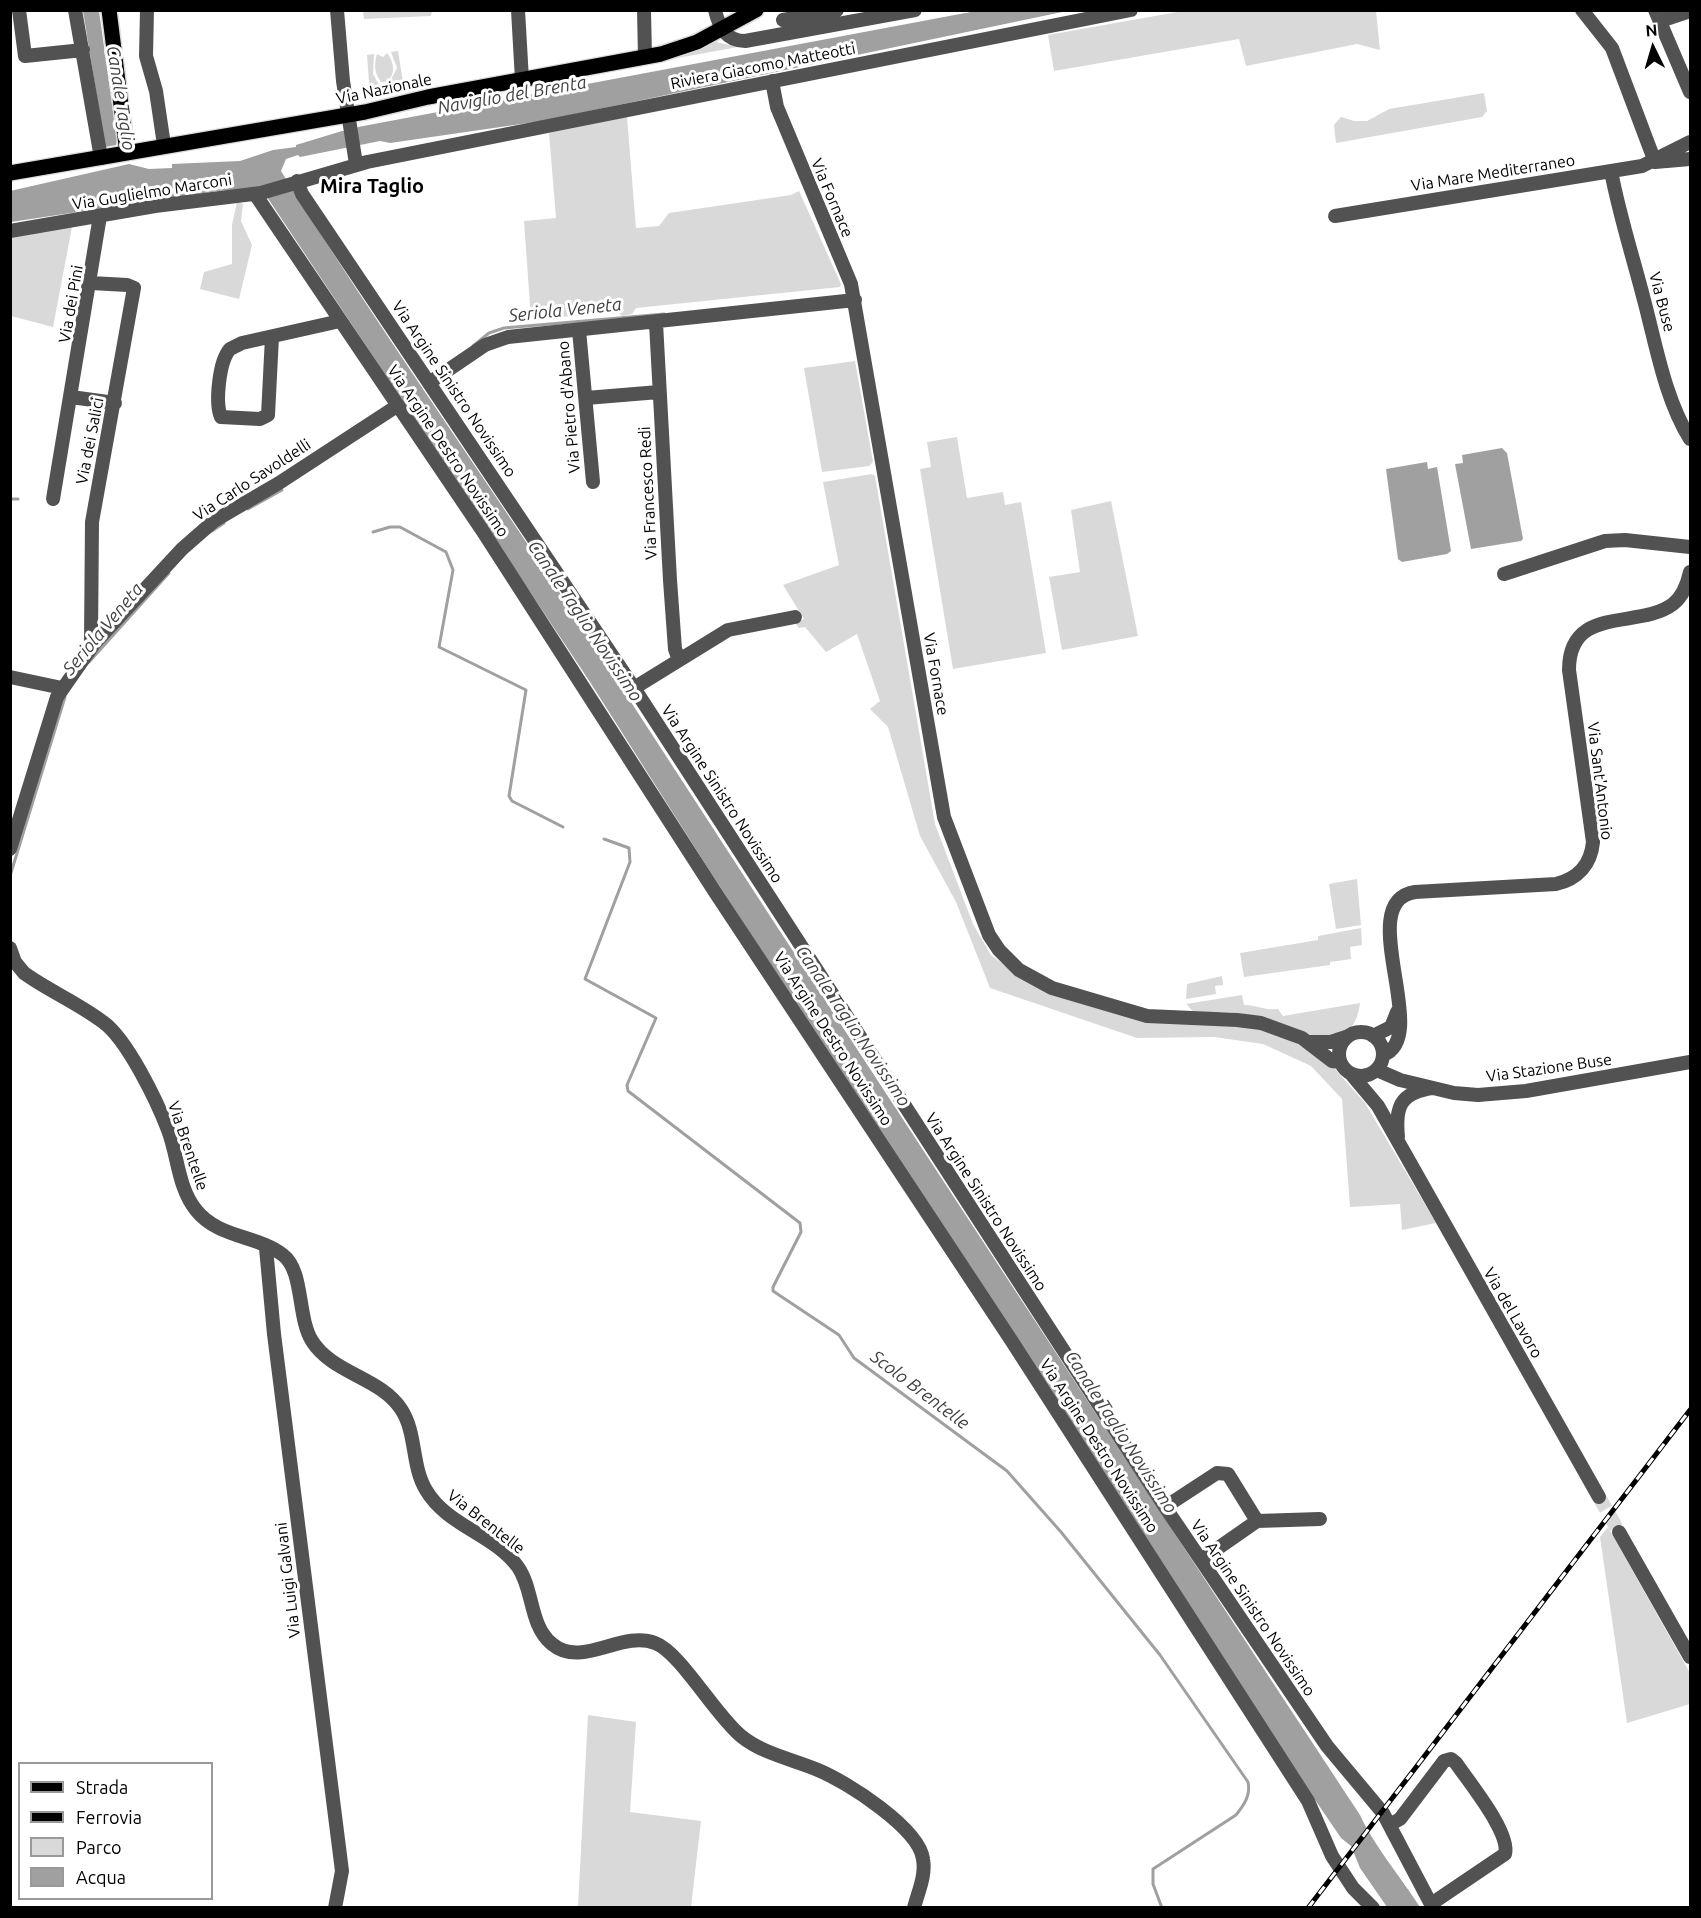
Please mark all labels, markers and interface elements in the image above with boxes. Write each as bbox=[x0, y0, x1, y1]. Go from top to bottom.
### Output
north arrow bbox=[1623, 18, 1683, 78]
text: N bbox=[1645, 21, 1658, 40]
street label: Riviera Giacomo Matteotti bbox=[669, 39, 857, 93]
water label: Canale Taglio bbox=[102, 44, 140, 152]
street label: Via Nazionale bbox=[335, 70, 433, 108]
water label: Naviglio del Brenta bbox=[436, 71, 588, 119]
street label: Via Mare Mediterraneo bbox=[1410, 151, 1576, 195]
street label: Via Fornace bbox=[807, 156, 857, 240]
street label: Via Guglielmo Marconi bbox=[71, 170, 233, 214]
district label: Mira Taglio bbox=[320, 174, 424, 198]
street label: Via dei Pini bbox=[55, 264, 87, 344]
street label: Via Buse bbox=[1645, 270, 1679, 334]
water label: Seriola Veneta bbox=[507, 293, 623, 327]
street label: Via Argine Sinistro Novissimo bbox=[388, 297, 520, 481]
street label: Via Pietro d'Abano bbox=[554, 340, 584, 474]
street label: Via Argine Destro Novissimo bbox=[383, 361, 513, 541]
street label: Via dei Salici bbox=[72, 396, 108, 486]
street label: Via Francesco Redi bbox=[635, 426, 661, 560]
street label: Via Carlo Savoldelli bbox=[190, 435, 314, 525]
water label: Canale Taglio Novissimo bbox=[523, 536, 647, 706]
water label: Seriola Veneta bbox=[58, 579, 148, 679]
street label: Via Fornace bbox=[919, 631, 953, 717]
street label: Via Argine Sinistro Novissimo bbox=[657, 701, 787, 887]
street label: Via Sant'Antonio bbox=[1583, 721, 1617, 841]
water label: Canale Taglio Novissimo bbox=[791, 941, 915, 1111]
street label: Via Argine Destro Novissimo bbox=[770, 948, 896, 1130]
street label: Via Stazione Buse bbox=[1485, 1050, 1613, 1086]
street label: Via Brentelle bbox=[164, 1099, 212, 1193]
street label: Via Argine Sinistro Novissimo bbox=[921, 1109, 1051, 1295]
street label: Via del Lavoro bbox=[1479, 1264, 1547, 1362]
water label: Scolo Brentelle bbox=[866, 1346, 974, 1434]
water label: Canale Taglio Novissimo bbox=[1060, 1347, 1182, 1517]
street label: Via Argine Destro Novissimo bbox=[1036, 1355, 1162, 1537]
street label: Via Brentelle bbox=[443, 1486, 529, 1558]
street label: Via Argine Sinistro Novissimo bbox=[1187, 1516, 1319, 1700]
street label: Via Luigi Galvani bbox=[271, 1521, 305, 1639]
legend bbox=[18, 1762, 213, 1900]
text: Strada bbox=[76, 1777, 128, 1797]
text: Ferrovia bbox=[76, 1807, 142, 1827]
text: Parco bbox=[76, 1837, 122, 1857]
text: Acqua bbox=[76, 1867, 126, 1887]

